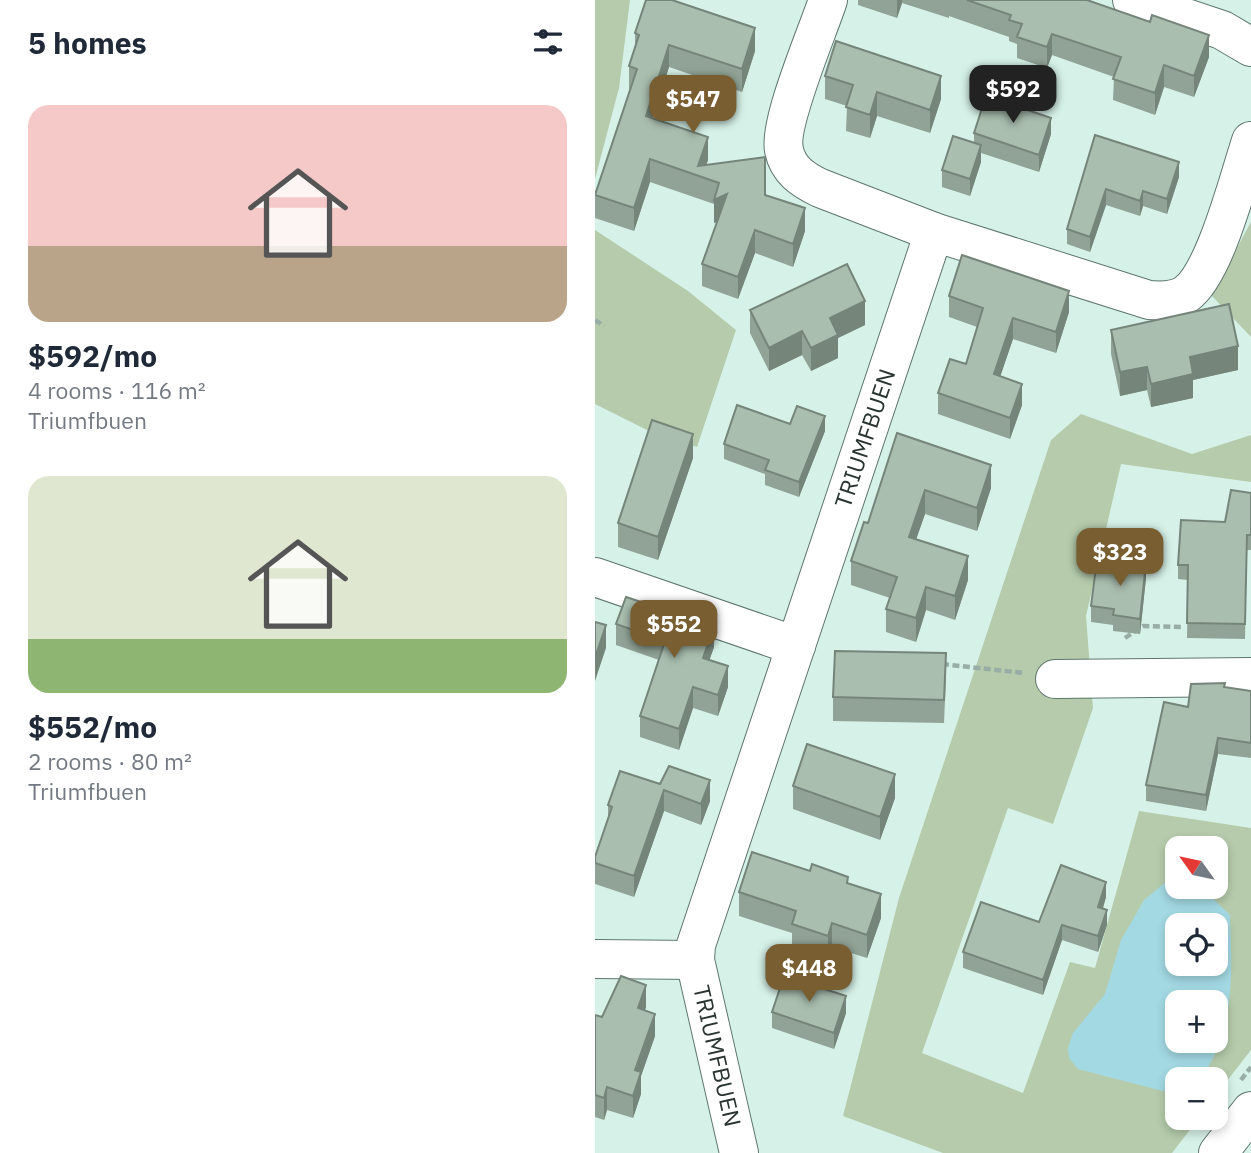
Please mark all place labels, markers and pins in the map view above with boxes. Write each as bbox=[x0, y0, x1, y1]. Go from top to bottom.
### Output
pin: $592 bbox=[972, 66, 1054, 125]
pin: $547 bbox=[652, 76, 734, 135]
pin: $323 bbox=[1079, 528, 1161, 588]
pin: $552 bbox=[633, 600, 715, 660]
pin: $448 bbox=[768, 944, 850, 1004]

